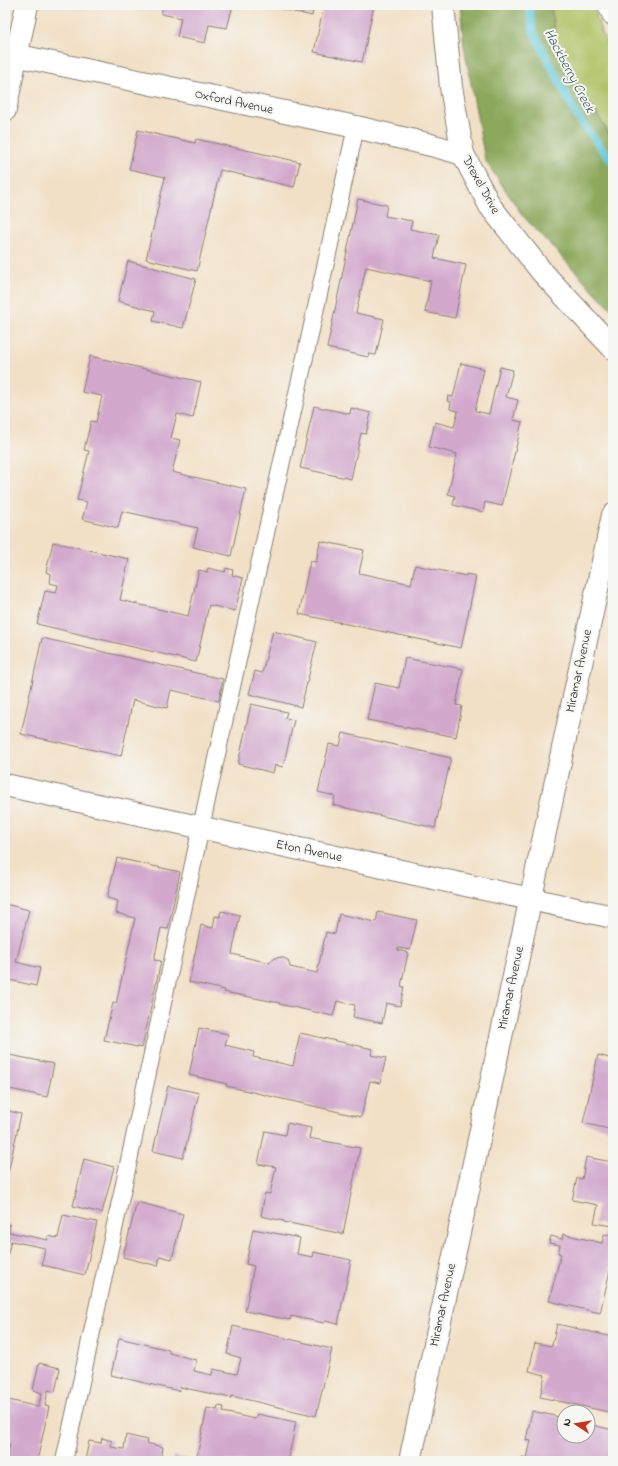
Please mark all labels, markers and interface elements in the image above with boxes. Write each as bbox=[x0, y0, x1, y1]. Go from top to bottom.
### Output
water label: Hackberry Creek bbox=[538, 25, 600, 117]
street label: Oxford Avenue bbox=[193, 84, 275, 120]
street label: Drexel Drive bbox=[457, 152, 505, 218]
street label: Miramar Avenue bbox=[561, 628, 597, 714]
street label: Eton Avenue bbox=[274, 835, 344, 867]
street label: Miramar Avenue bbox=[493, 945, 529, 1031]
street label: Miramar Avenue bbox=[425, 1262, 461, 1348]
north arrow bbox=[556, 1404, 596, 1444]
text: N bbox=[559, 1417, 576, 1427]

